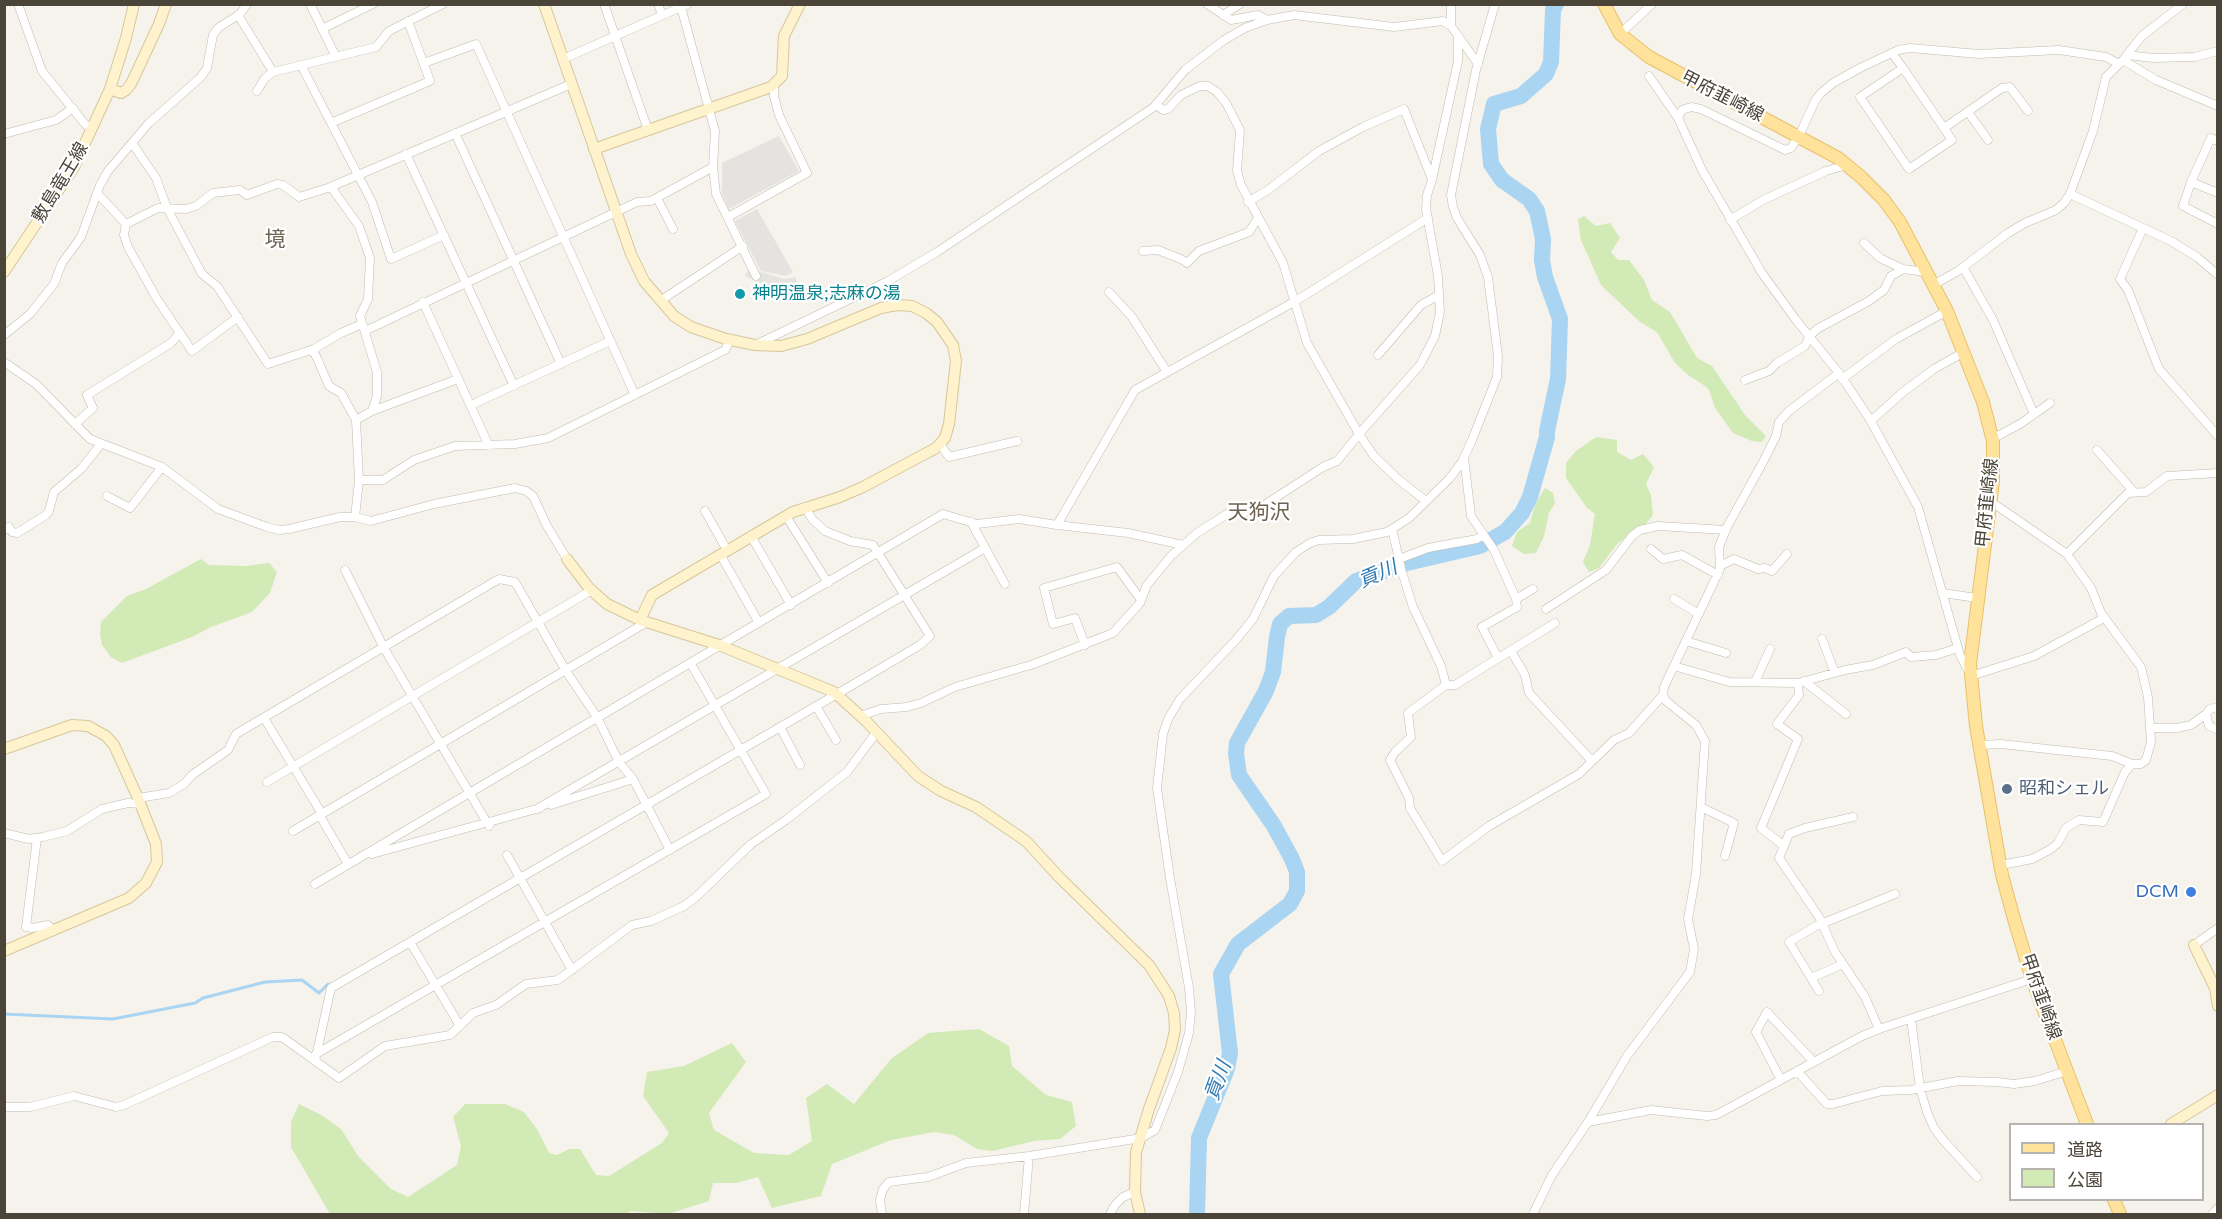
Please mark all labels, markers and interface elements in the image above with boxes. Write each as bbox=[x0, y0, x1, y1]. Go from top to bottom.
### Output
street label: 甲府韮崎線 bbox=[1677, 67, 1767, 127]
street label: 敷島竜王線 bbox=[29, 139, 93, 227]
district label: 境 bbox=[265, 227, 285, 253]
place label: 神明温泉;志麻の湯 bbox=[752, 283, 901, 305]
marker: 神明温泉;志麻の湯 bbox=[733, 287, 747, 301]
street label: 甲府韮崎線 bbox=[1973, 457, 2003, 549]
district label: 天狗沢 bbox=[1228, 500, 1290, 526]
water label: 貢川 bbox=[1355, 556, 1401, 594]
place label: 昭和シェル bbox=[2019, 778, 2109, 800]
marker: 昭和シェル bbox=[2000, 782, 2014, 796]
place label: DCM bbox=[2136, 881, 2179, 903]
marker: DCM bbox=[2184, 885, 2198, 899]
street label: 甲府韮崎線 bbox=[2015, 951, 2065, 1043]
water label: 貢川 bbox=[1201, 1058, 1237, 1104]
legend bbox=[2009, 1123, 2204, 1201]
text: 道路 bbox=[2067, 1139, 2103, 1161]
text: 公園 bbox=[2067, 1169, 2103, 1191]

